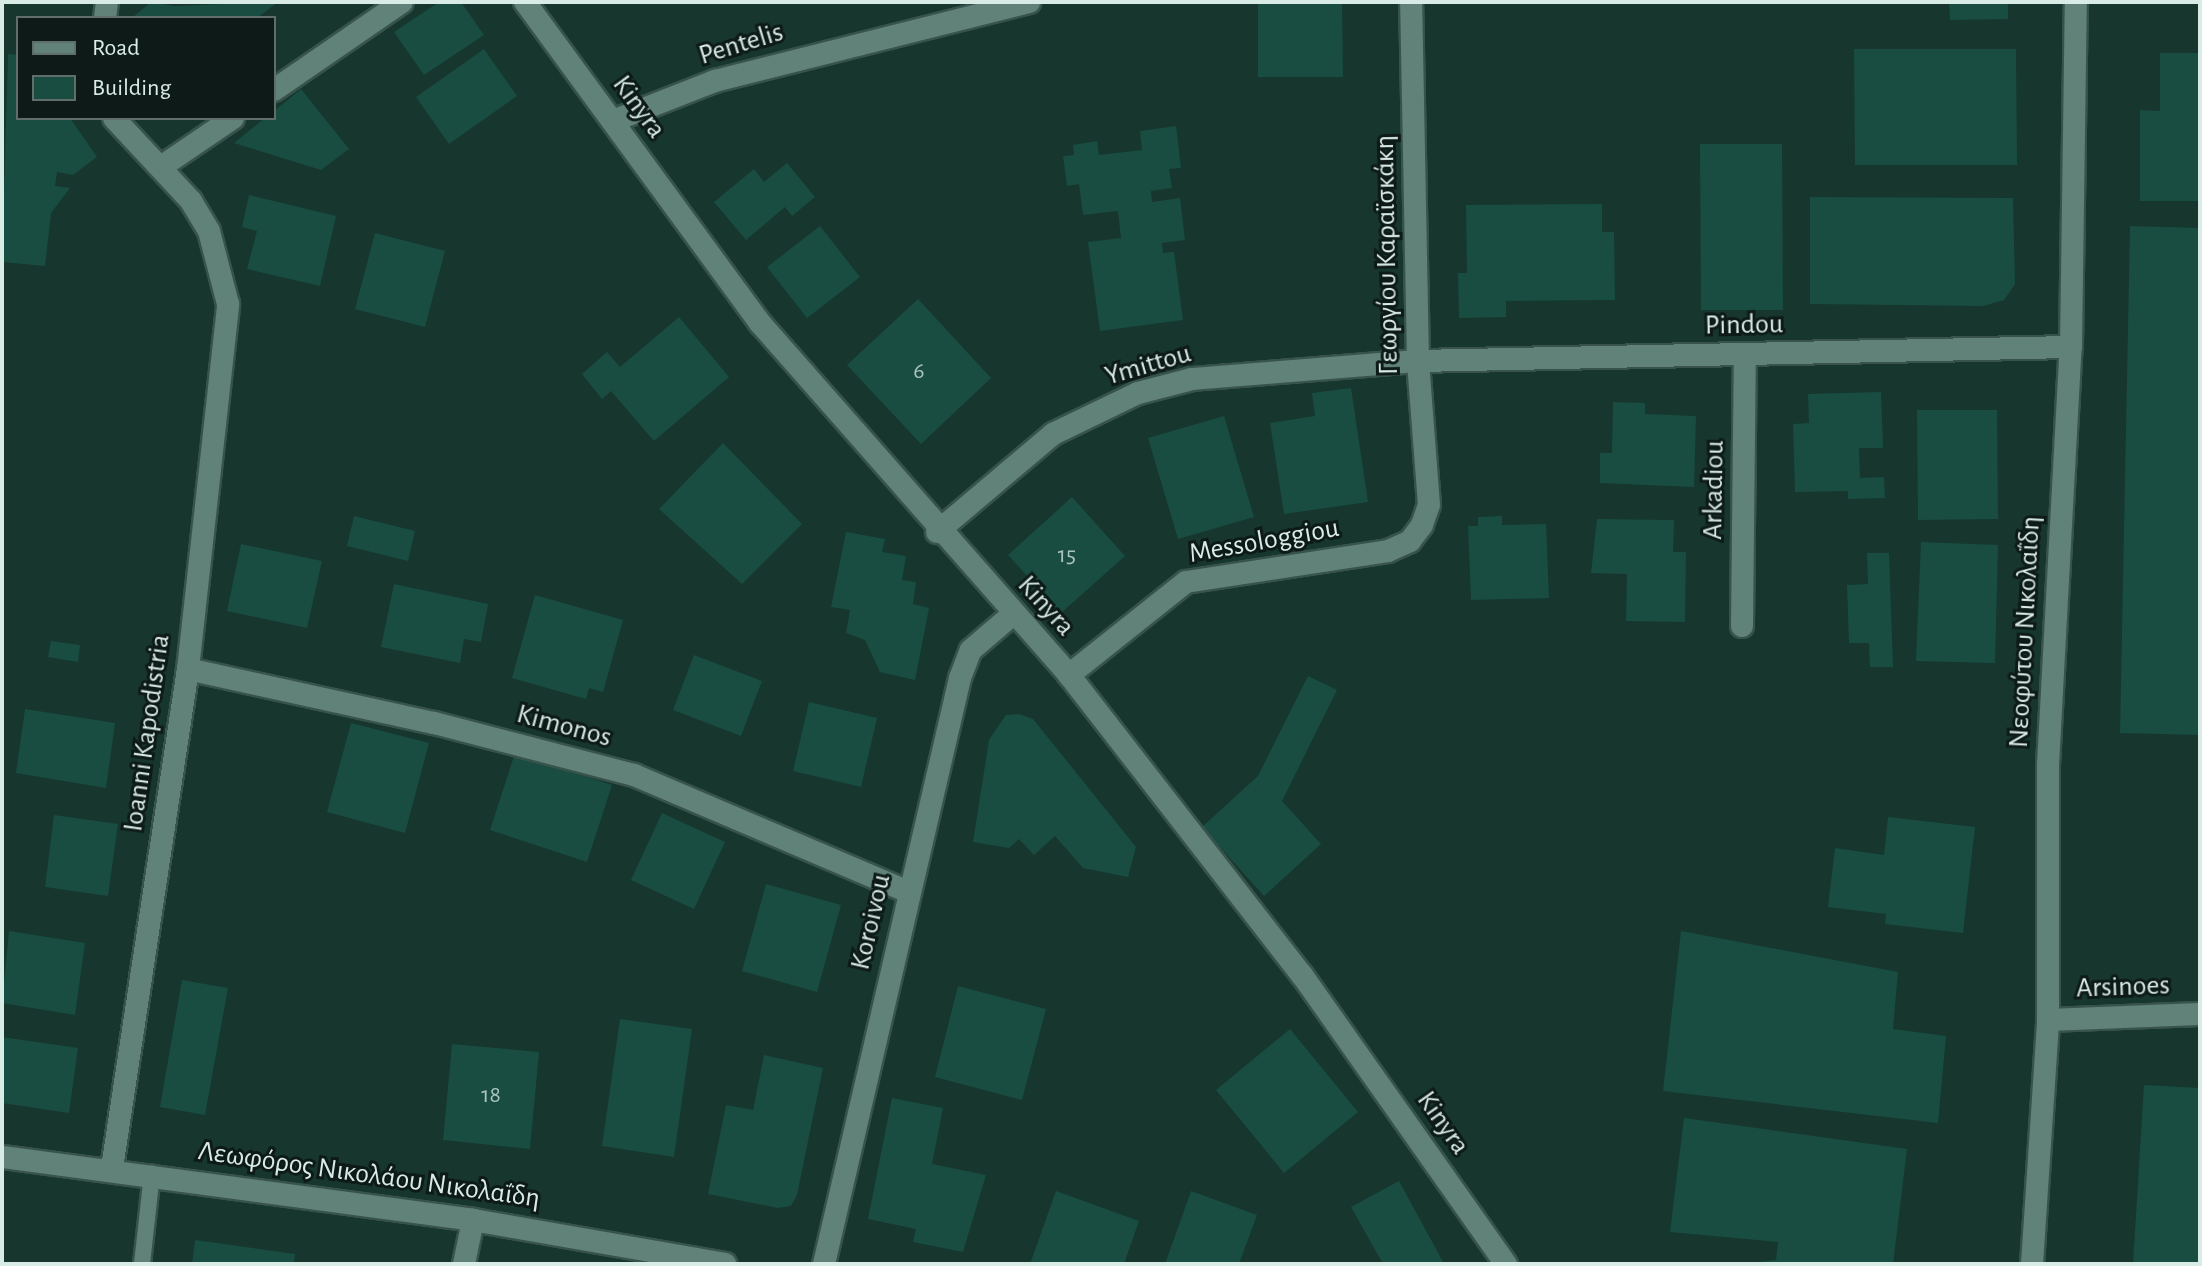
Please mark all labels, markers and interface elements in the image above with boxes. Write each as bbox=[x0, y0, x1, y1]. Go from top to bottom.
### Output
street label: Pentelis bbox=[695, 15, 787, 73]
legend bbox=[16, 16, 276, 120]
text: Road bbox=[92, 36, 140, 60]
street label: Kinyra bbox=[605, 69, 673, 145]
text: Building bbox=[92, 76, 171, 100]
street label: Γεωργίου Καραϊσκάκη bbox=[1368, 135, 1406, 375]
street label: Pindou bbox=[1705, 308, 1783, 342]
street label: Ymittou bbox=[1101, 337, 1195, 393]
house number: 6 bbox=[913, 358, 925, 386]
street label: Arkadiou bbox=[1696, 440, 1732, 540]
street label: Messologgiou bbox=[1186, 511, 1342, 571]
street label: Νεοφύτου Νικολαΐδη bbox=[2002, 515, 2048, 749]
house number: 15 bbox=[1058, 542, 1076, 570]
street label: Kinyra bbox=[1010, 569, 1082, 643]
street label: Ioanni Kapodistria bbox=[117, 632, 177, 834]
street label: Kimonos bbox=[513, 697, 615, 755]
street label: Koroivou bbox=[844, 871, 898, 973]
street label: Arsinoes bbox=[2076, 969, 2170, 1005]
house number: 18 bbox=[481, 1082, 501, 1110]
street label: Kinyra bbox=[1409, 1085, 1477, 1161]
street label: Λεωφόρος Νικολάου Νικολαΐδη bbox=[196, 1134, 542, 1216]

